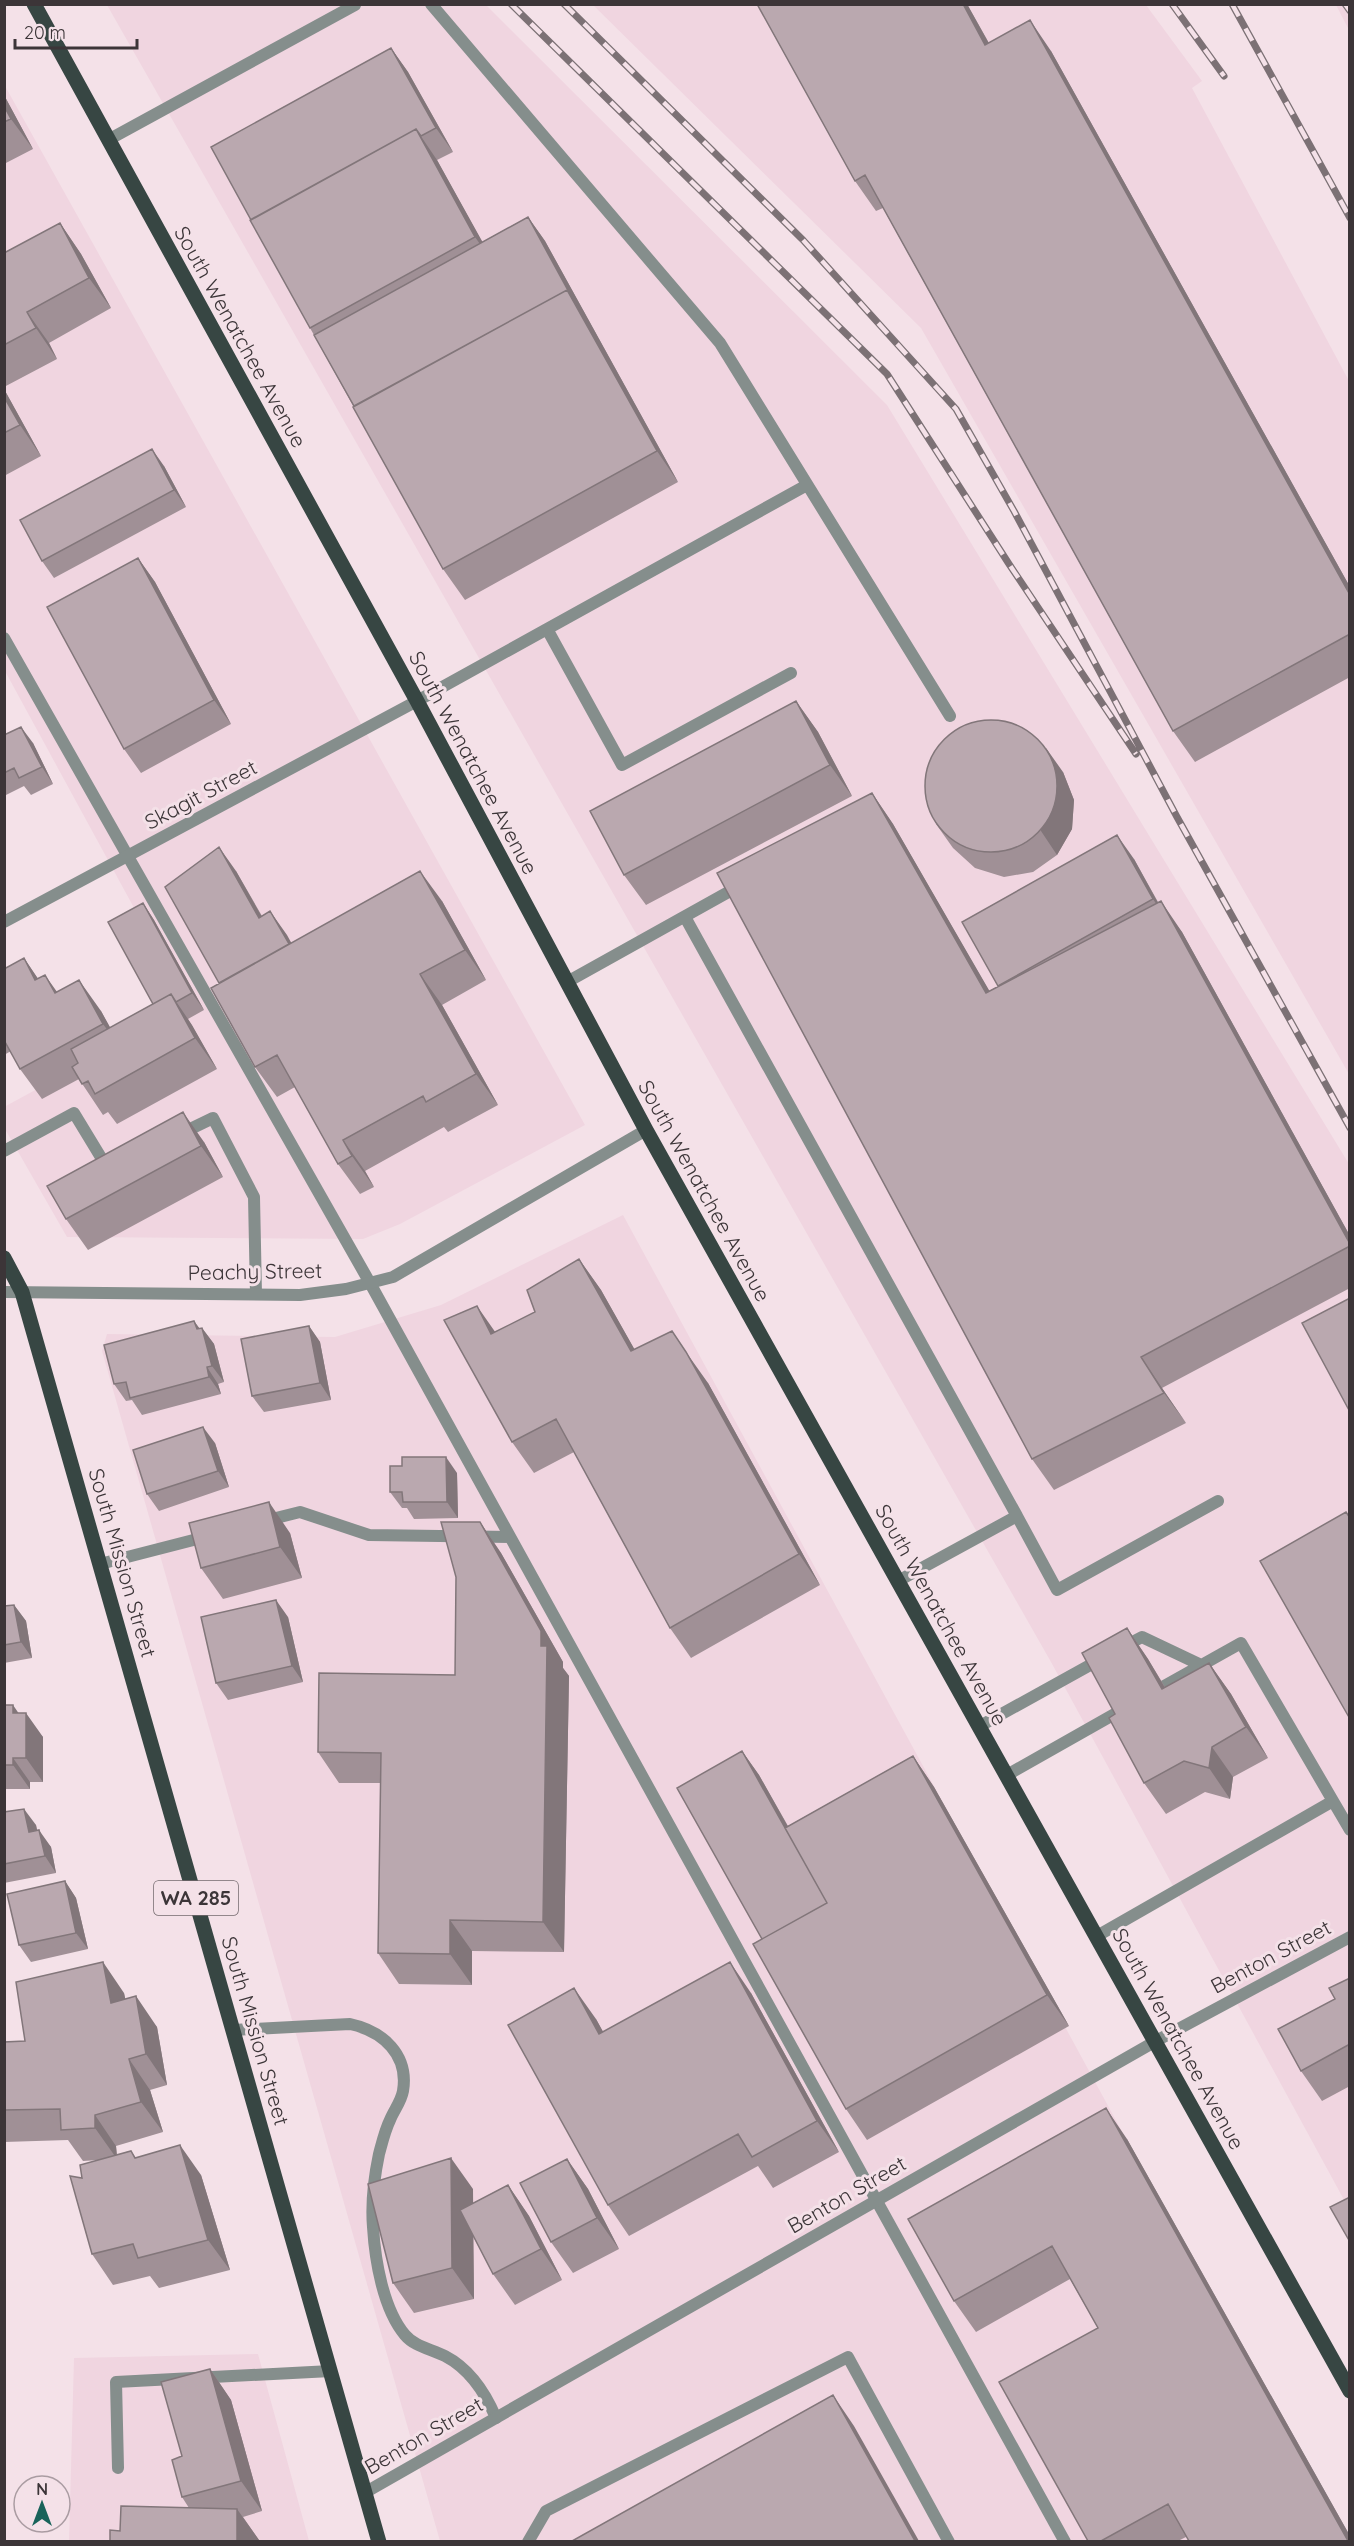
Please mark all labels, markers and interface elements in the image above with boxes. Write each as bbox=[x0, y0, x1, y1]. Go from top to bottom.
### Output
scale bar bbox=[15, 12, 136, 50]
text: 20 m bbox=[24, 21, 66, 44]
street label: South Wenatchee Avenue bbox=[169, 221, 313, 452]
street label: South Wenatchee Avenue bbox=[404, 646, 544, 879]
street label: Skagit Street bbox=[140, 754, 261, 835]
street label: South Wenatchee Avenue bbox=[633, 1075, 777, 1306]
street label: Peachy Street bbox=[187, 1257, 323, 1285]
street label: South Mission Street bbox=[84, 1465, 162, 1660]
street label: South Wenatchee Avenue bbox=[870, 1499, 1014, 1730]
road number: WA 285 bbox=[154, 1881, 238, 1915]
street label: Benton Street bbox=[1206, 1914, 1335, 1999]
street label: South Wenatchee Avenue bbox=[1107, 1923, 1251, 2154]
street label: South Mission Street bbox=[217, 1933, 295, 2128]
street label: Benton Street bbox=[783, 2150, 910, 2239]
street label: Benton Street bbox=[360, 2391, 487, 2480]
north arrow bbox=[12, 2474, 72, 2534]
text: N bbox=[36, 2479, 48, 2499]

